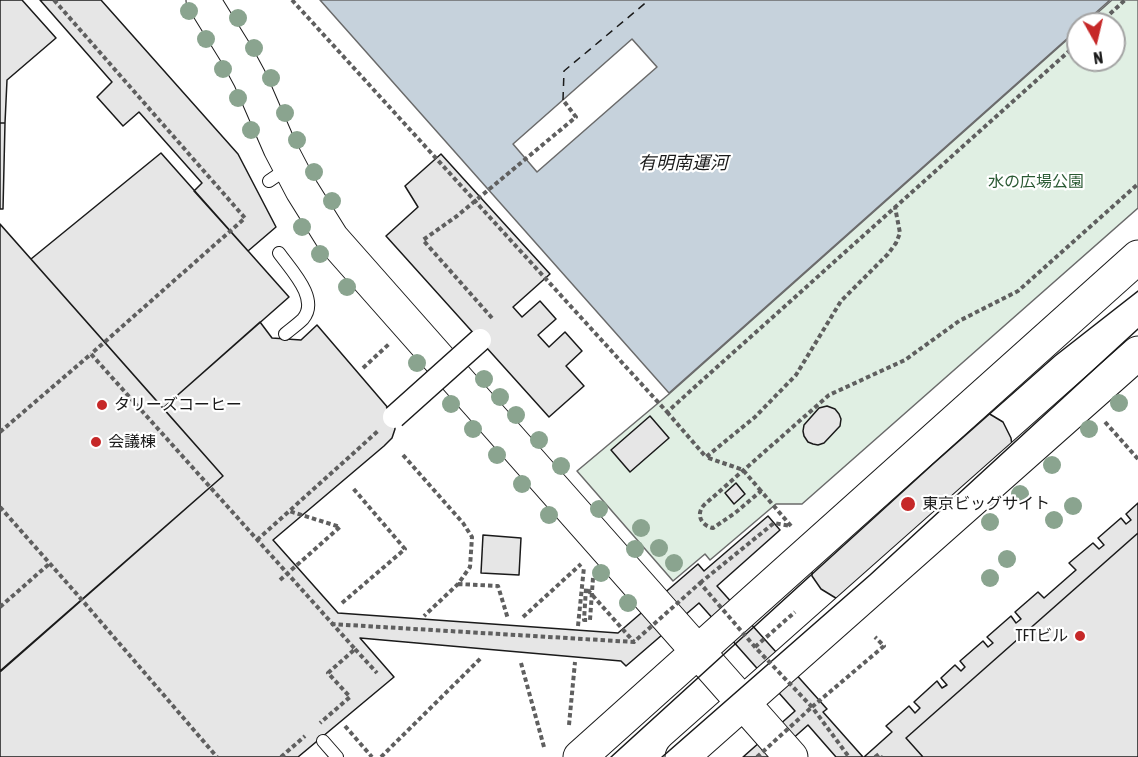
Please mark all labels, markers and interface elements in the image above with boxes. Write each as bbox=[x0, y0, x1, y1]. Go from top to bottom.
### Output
north arrow bbox=[1066, 12, 1126, 72]
text: N bbox=[1092, 48, 1104, 67]
water label: 有明南運河 bbox=[638, 152, 728, 174]
park label: 水の広場公園 bbox=[988, 172, 1084, 192]
place label: タリーズコーヒー bbox=[114, 395, 242, 415]
marker: タリーズコーヒー bbox=[95, 398, 109, 412]
place label: 会議棟 bbox=[108, 432, 156, 452]
marker: 会議棟 bbox=[89, 435, 103, 449]
place label: 東京ビッグサイト bbox=[922, 494, 1050, 514]
marker: 東京ビッグサイト bbox=[899, 495, 917, 513]
place label: TFTビル bbox=[1016, 626, 1068, 646]
marker: TFTビル bbox=[1073, 629, 1087, 643]

